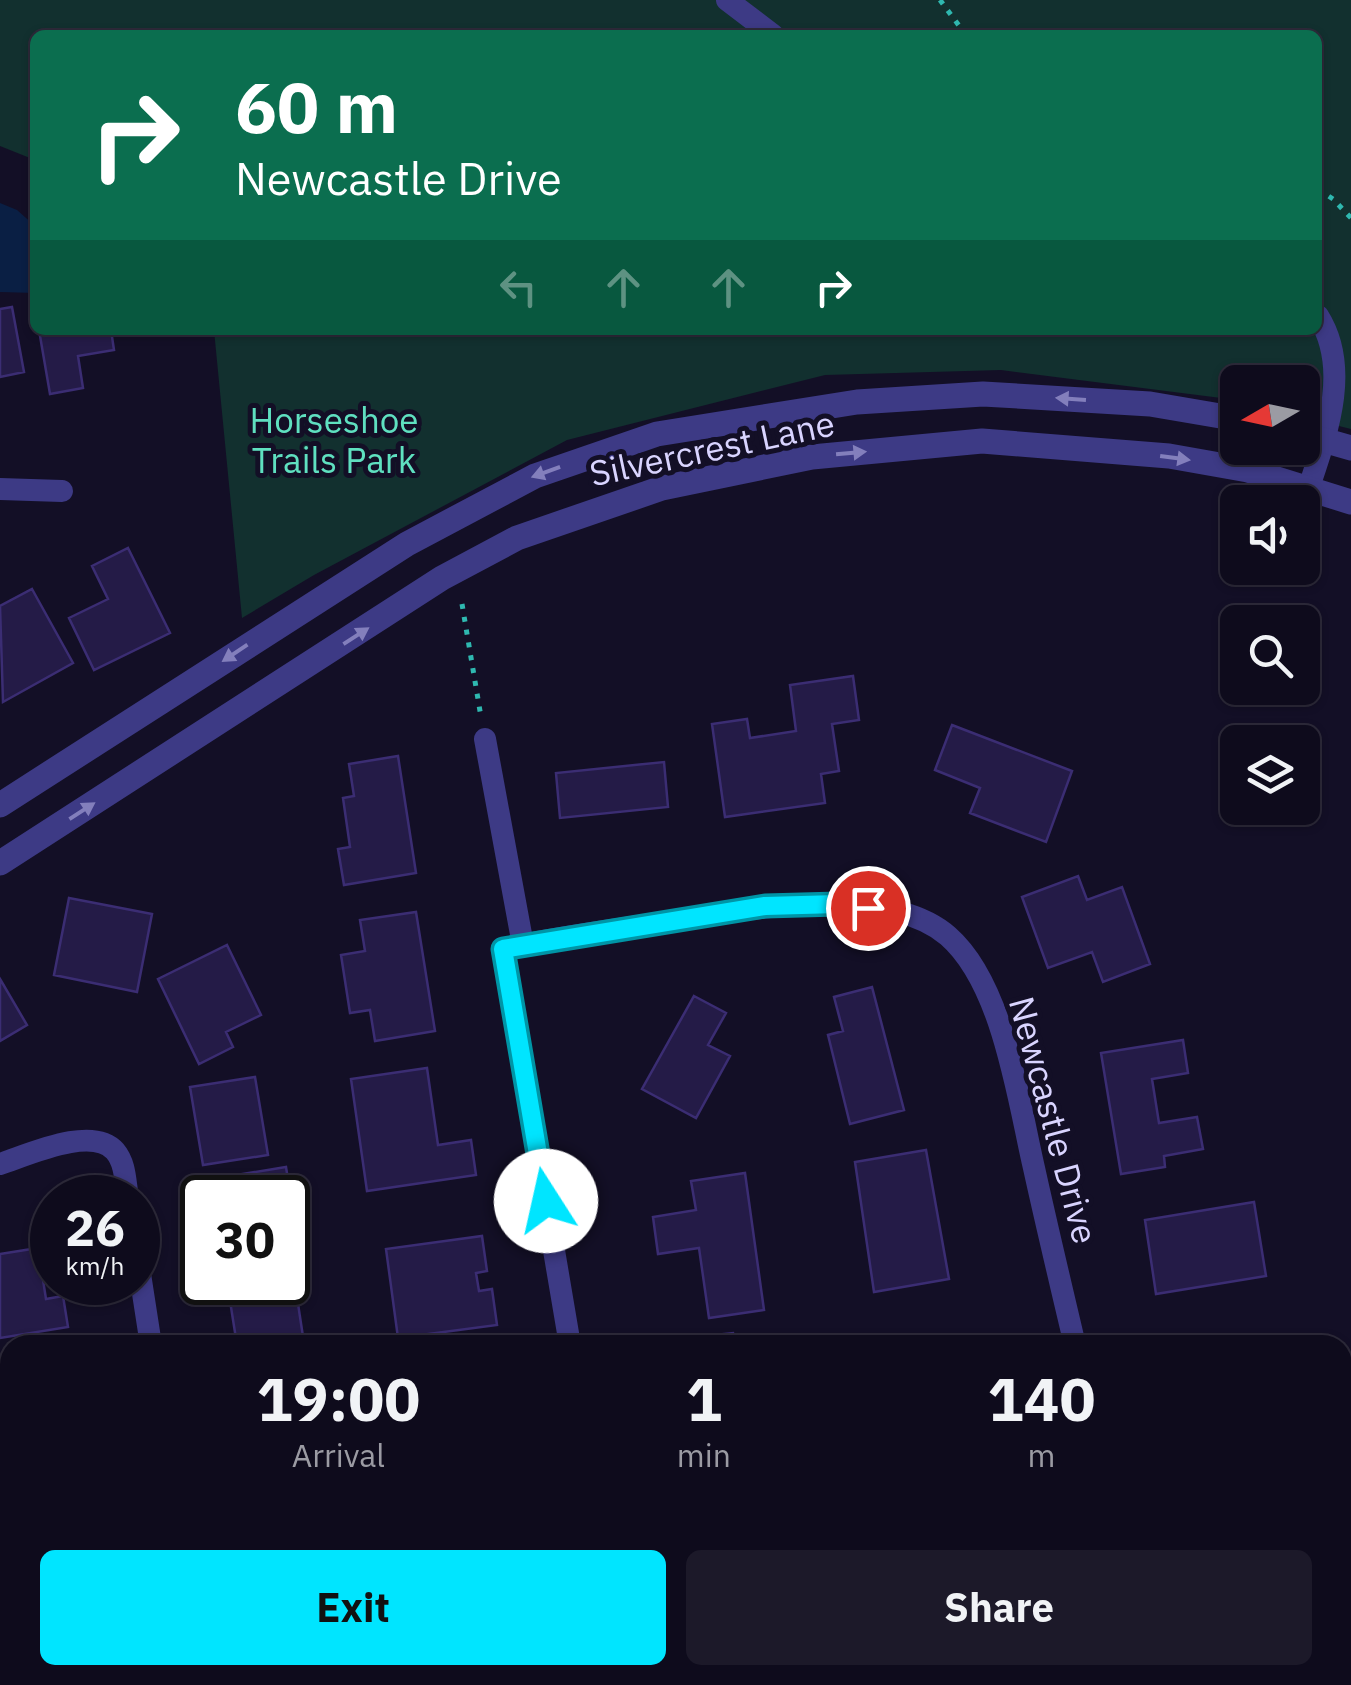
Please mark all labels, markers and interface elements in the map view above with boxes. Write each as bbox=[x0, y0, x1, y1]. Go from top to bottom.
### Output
text: 60 m bbox=[235, 61, 398, 152]
icon: right bbox=[70, 70, 200, 200]
text: Newcastle Drive bbox=[235, 149, 562, 207]
icon: left bbox=[491, 260, 546, 315]
icon: ahead bbox=[596, 260, 651, 315]
icon: ahead bbox=[701, 260, 756, 315]
icon: right bbox=[806, 260, 861, 315]
north arrow bbox=[1220, 365, 1320, 465]
map controls bbox=[1220, 365, 1320, 825]
one-way arrow bbox=[1055, 391, 1087, 407]
park label: Horseshoe Trails Park bbox=[249, 397, 419, 483]
street label: Silvercrest Lane bbox=[585, 400, 839, 496]
one-way arrow bbox=[836, 445, 868, 461]
one-way arrow bbox=[1160, 450, 1191, 466]
one-way arrow bbox=[531, 465, 561, 480]
button: sound bbox=[1220, 485, 1320, 585]
button: search bbox=[1220, 605, 1320, 705]
one-way arrow bbox=[343, 628, 370, 646]
one-way arrow bbox=[221, 643, 248, 661]
button: layers bbox=[1220, 725, 1320, 825]
one-way arrow bbox=[68, 803, 96, 820]
pin bbox=[826, 866, 911, 951]
icon: arrive bbox=[841, 881, 896, 936]
street label: Newcastle Drive bbox=[999, 991, 1109, 1249]
position arrow bbox=[494, 1149, 598, 1253]
speed limit sign: 30 bbox=[180, 1175, 310, 1305]
text: 26 bbox=[65, 1195, 125, 1260]
text: km/h bbox=[66, 1249, 124, 1282]
text: 19:00 bbox=[257, 1359, 420, 1438]
text: 1 bbox=[686, 1359, 722, 1438]
text: 140 bbox=[987, 1359, 1095, 1438]
text: Arrival bbox=[292, 1434, 385, 1476]
text: min bbox=[677, 1434, 731, 1476]
text: m bbox=[1028, 1434, 1055, 1476]
button: Exit bbox=[40, 1550, 666, 1665]
button: Share bbox=[686, 1550, 1312, 1665]

